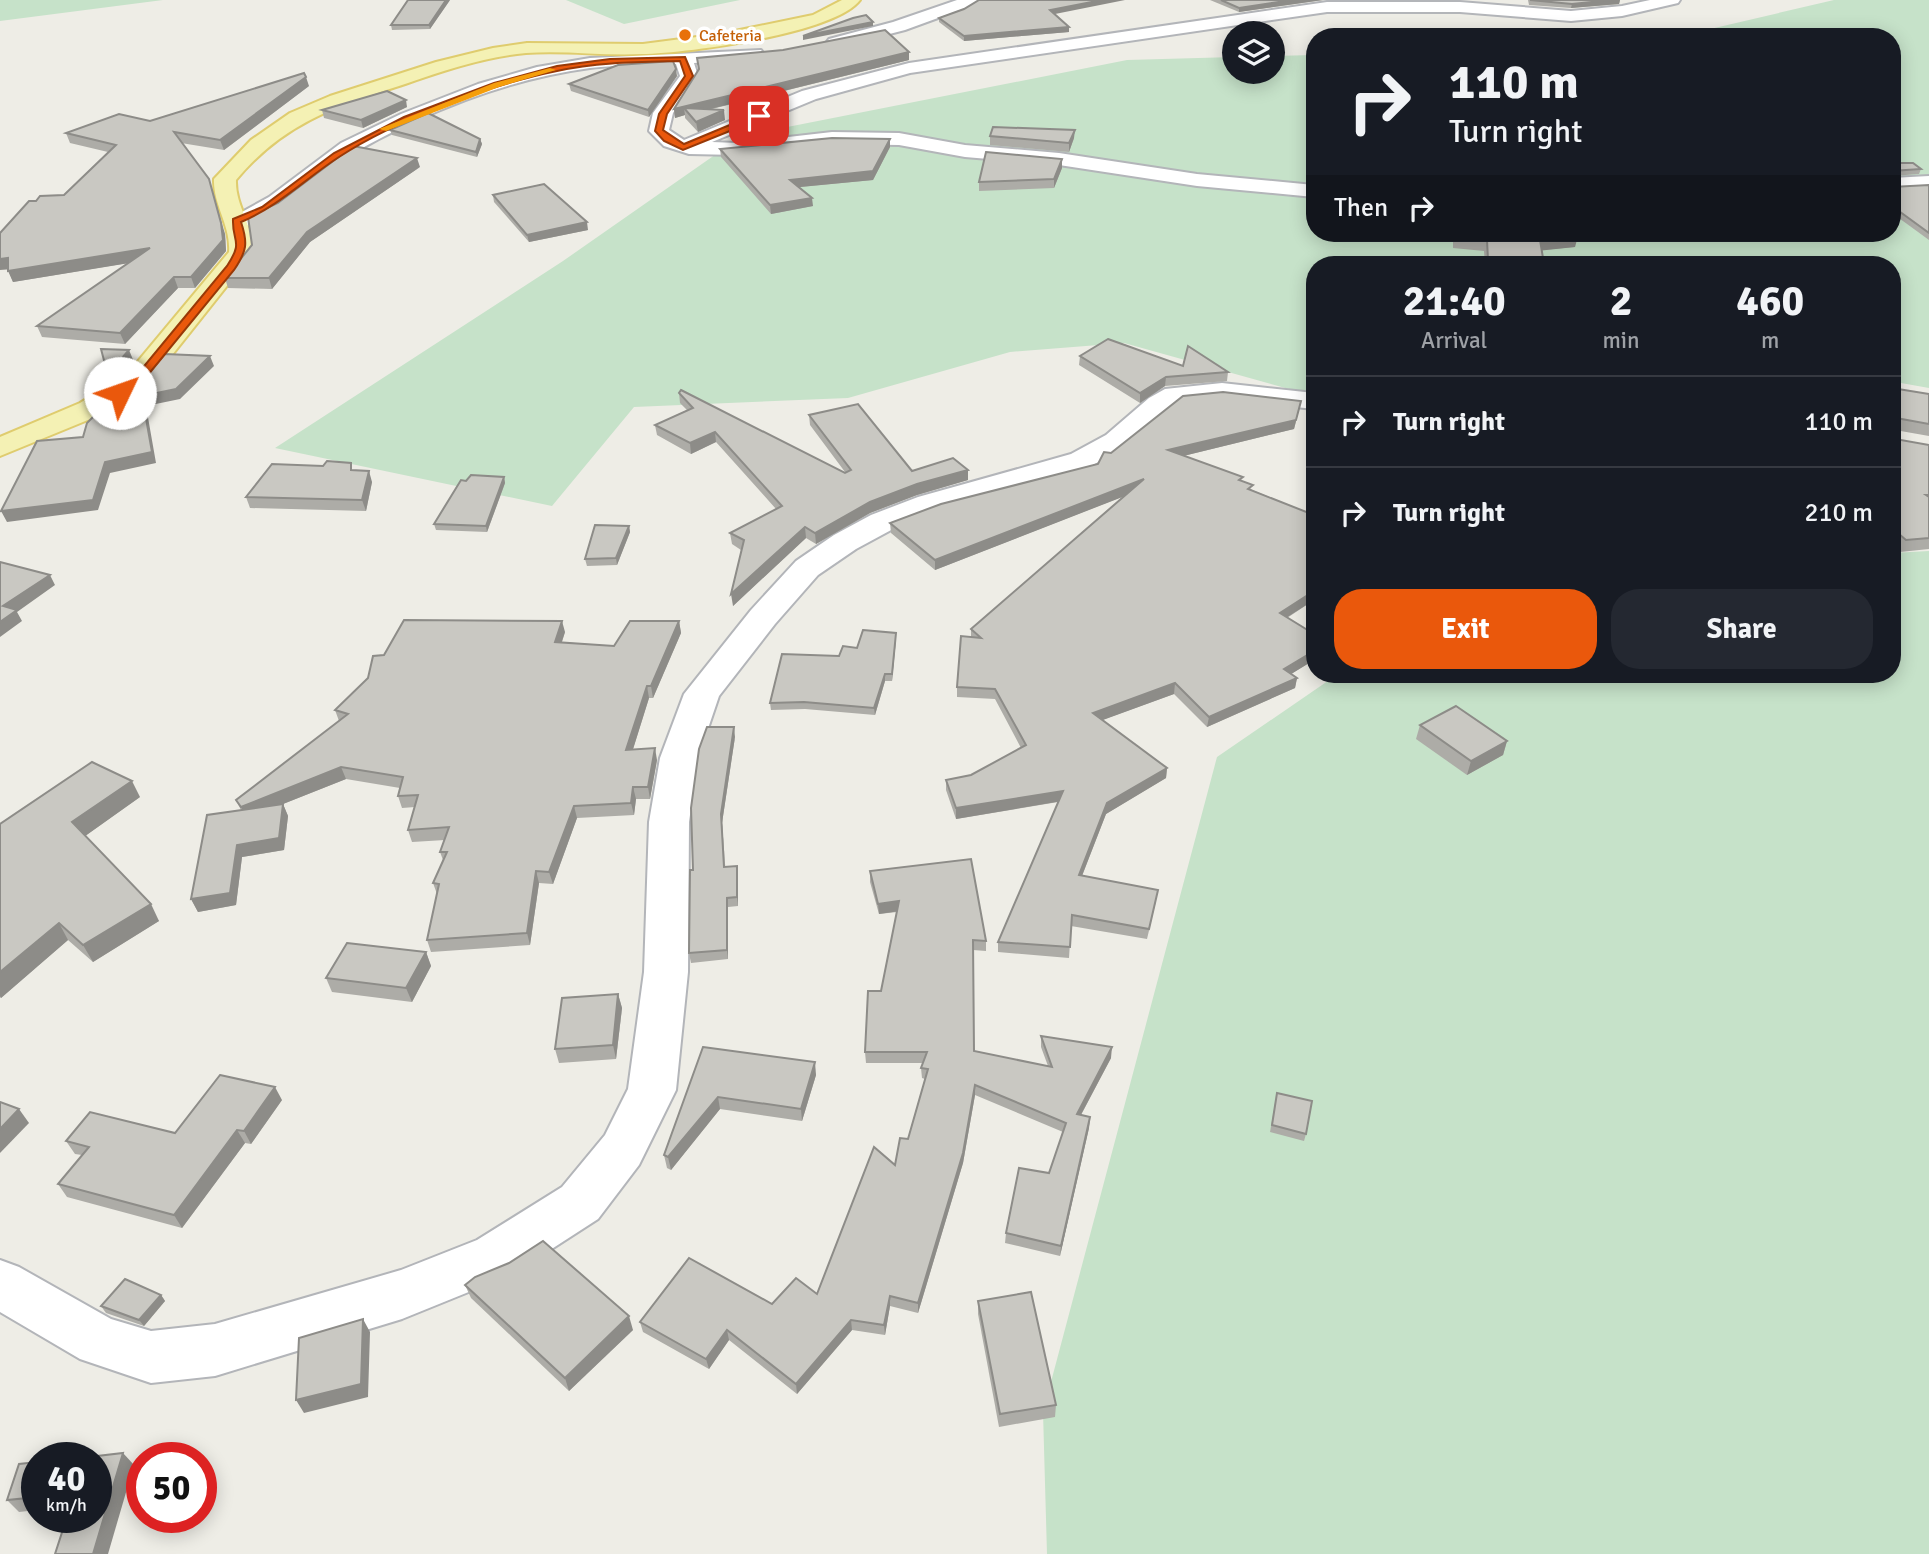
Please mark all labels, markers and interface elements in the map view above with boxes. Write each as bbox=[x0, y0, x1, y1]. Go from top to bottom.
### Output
map controls bbox=[1222, 21, 1285, 84]
button: layers bbox=[1222, 21, 1285, 84]
place label: Cafeteria bbox=[699, 26, 762, 46]
marker: Cafeteria bbox=[677, 27, 693, 43]
text: 110 m bbox=[1449, 52, 1579, 112]
icon: right bbox=[1334, 56, 1425, 147]
pin bbox=[729, 86, 789, 146]
icon: arrive bbox=[740, 97, 778, 135]
text: Turn right bbox=[1449, 112, 1582, 151]
icon: right bbox=[1402, 189, 1440, 227]
text: Then bbox=[1334, 192, 1388, 224]
text: 21:40 bbox=[1403, 276, 1506, 327]
text: 2 bbox=[1610, 276, 1632, 327]
text: 460 bbox=[1736, 276, 1804, 327]
text: Arrival bbox=[1421, 326, 1487, 355]
text: min bbox=[1602, 326, 1640, 355]
text: m bbox=[1761, 326, 1779, 355]
position arrow bbox=[83, 356, 157, 430]
icon: right bbox=[1334, 403, 1372, 441]
text: Turn right bbox=[1393, 406, 1505, 438]
text: 110 m bbox=[1804, 406, 1873, 438]
icon: right bbox=[1334, 494, 1372, 532]
text: Turn right bbox=[1393, 497, 1505, 529]
text: 210 m bbox=[1804, 497, 1873, 529]
button: Exit bbox=[1334, 589, 1597, 669]
button: Share bbox=[1611, 589, 1873, 669]
speed limit sign: 50 bbox=[126, 1442, 217, 1533]
text: 40 bbox=[48, 1457, 85, 1500]
text: km/h bbox=[46, 1494, 87, 1516]

